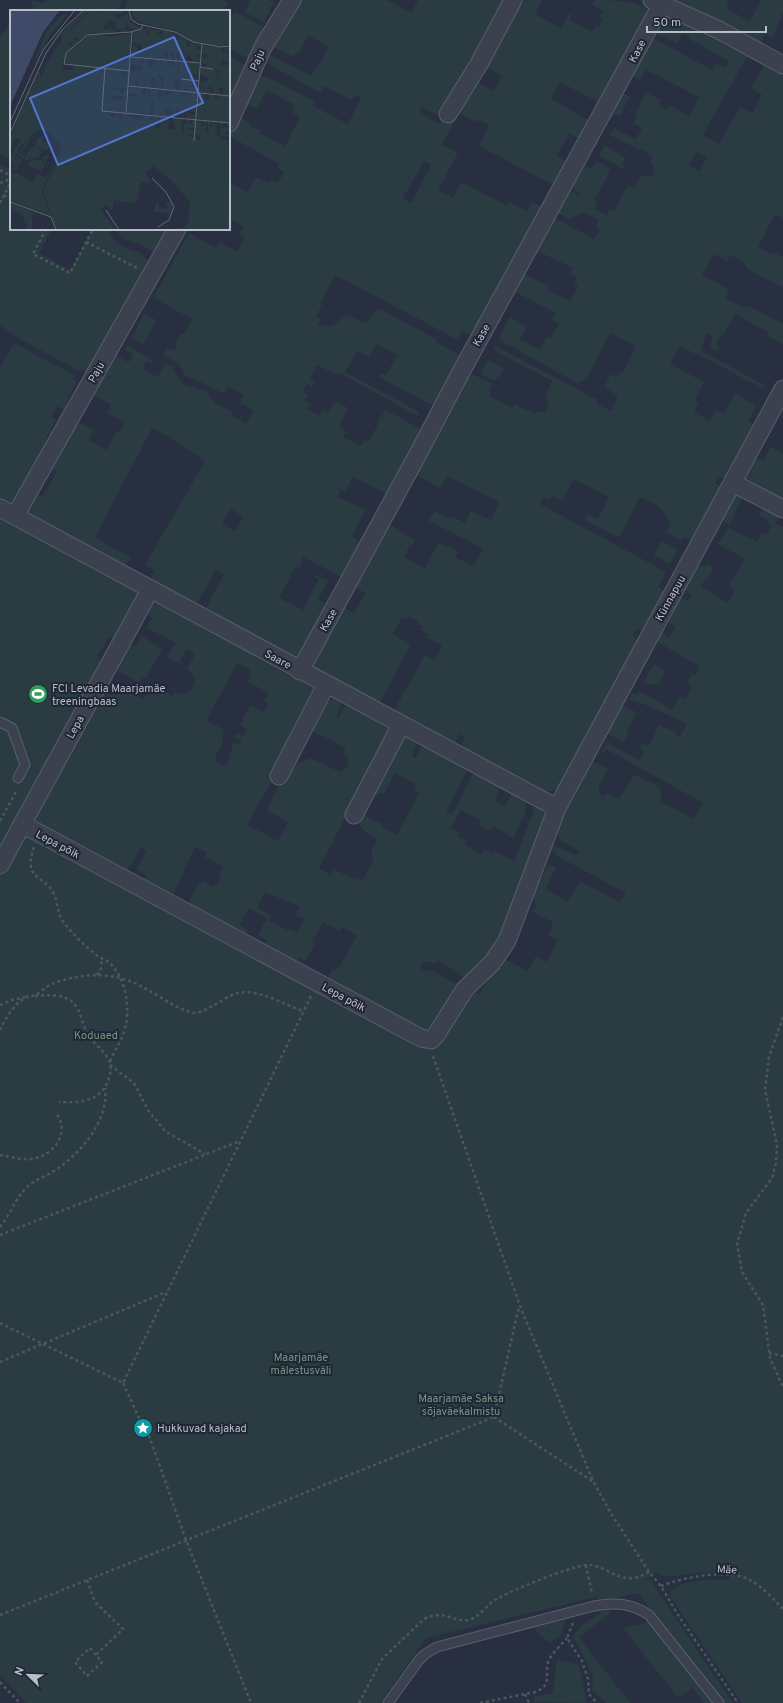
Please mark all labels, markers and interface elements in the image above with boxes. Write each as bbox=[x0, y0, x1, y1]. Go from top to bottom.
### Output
scale bar bbox=[647, 8, 766, 34]
inset map bbox=[10, 10, 230, 230]
text: 50 m bbox=[653, 15, 681, 31]
street label: Kase bbox=[626, 38, 650, 65]
street label: Paju bbox=[247, 48, 269, 73]
street label: Kase bbox=[470, 322, 494, 349]
street label: Paju bbox=[85, 360, 108, 385]
street label: Künnapuu bbox=[653, 573, 689, 624]
street label: Kase bbox=[317, 607, 341, 634]
street label: Saare bbox=[262, 647, 293, 673]
place label: FCI Levadia Maarjamäe treeningbaas bbox=[52, 682, 165, 709]
sports icon: FCI Levadia Maarjamäe treeningbaas bbox=[27, 683, 49, 705]
street label: Lepa bbox=[64, 713, 88, 742]
street label: Lepa põik bbox=[33, 827, 82, 862]
street label: Lepa põik bbox=[319, 980, 368, 1015]
park label: Koduaed bbox=[74, 1029, 118, 1043]
park label: Maarjamäe mälestusväli bbox=[271, 1351, 331, 1378]
park label: Maarjamäe Saksa sõjaväekalmistu bbox=[418, 1392, 504, 1419]
place icon: Hukkuvad kajakad bbox=[132, 1417, 154, 1439]
place label: Hukkuvad kajakad bbox=[157, 1422, 247, 1436]
street label: Mäe bbox=[716, 1562, 737, 1578]
north arrow bbox=[8, 1655, 48, 1695]
text: N bbox=[12, 1665, 28, 1678]

